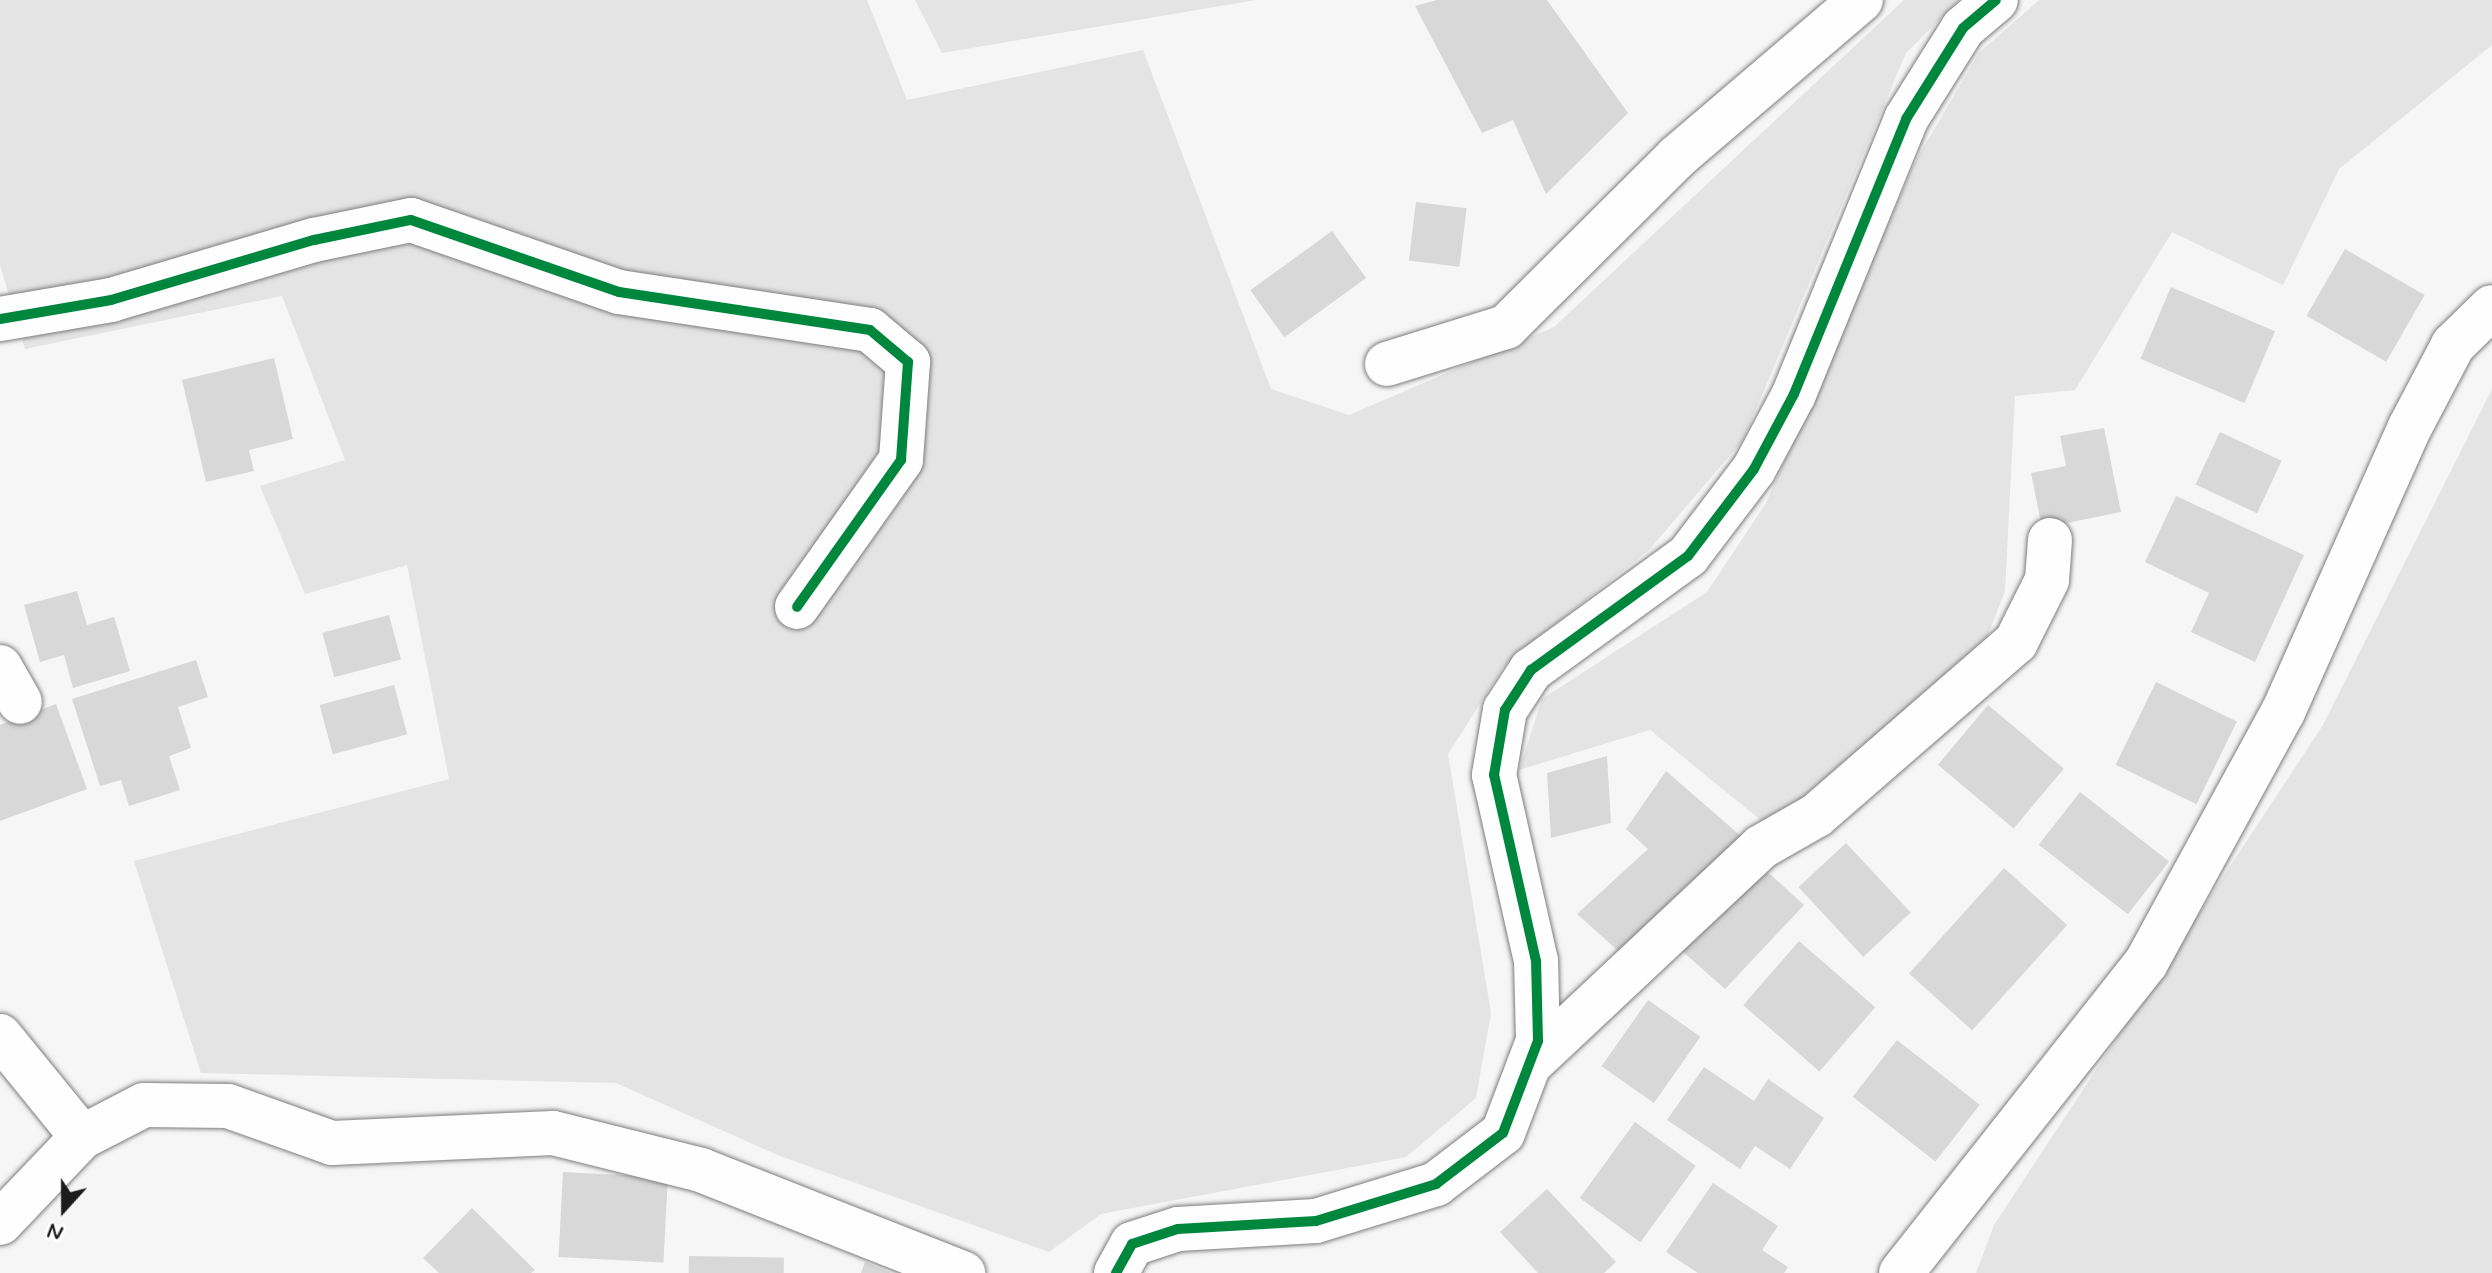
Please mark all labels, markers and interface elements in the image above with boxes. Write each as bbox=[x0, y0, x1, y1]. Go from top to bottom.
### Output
north arrow bbox=[24, 1169, 104, 1249]
text: N bbox=[44, 1216, 67, 1247]

